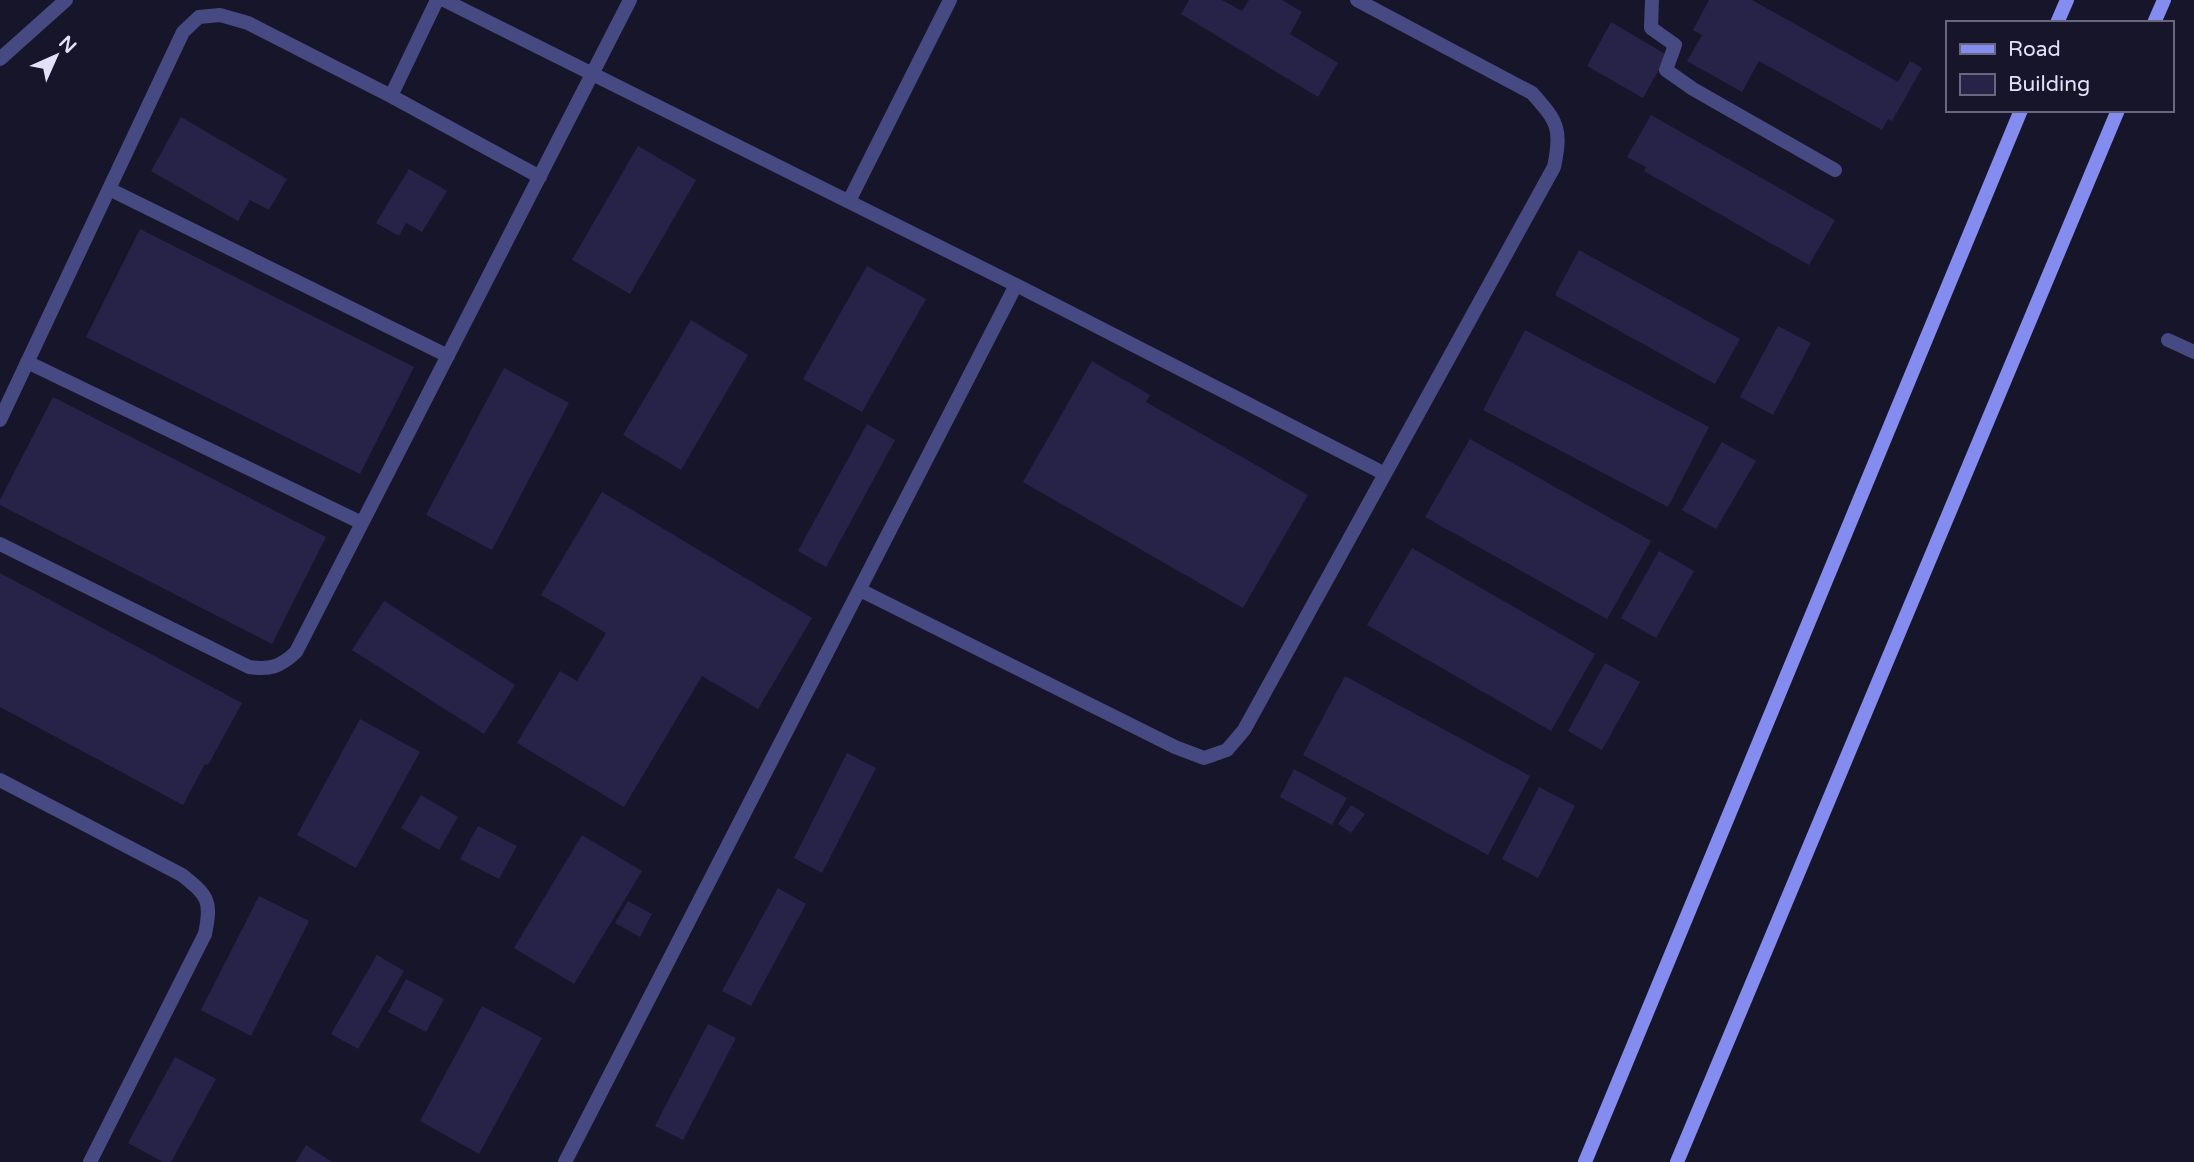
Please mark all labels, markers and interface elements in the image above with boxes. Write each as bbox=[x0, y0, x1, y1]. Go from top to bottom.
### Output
north arrow bbox=[21, 21, 91, 91]
legend bbox=[1946, 21, 2173, 112]
text: N bbox=[54, 32, 80, 58]
text: Road bbox=[2008, 37, 2061, 62]
text: Building bbox=[2008, 72, 2090, 97]

